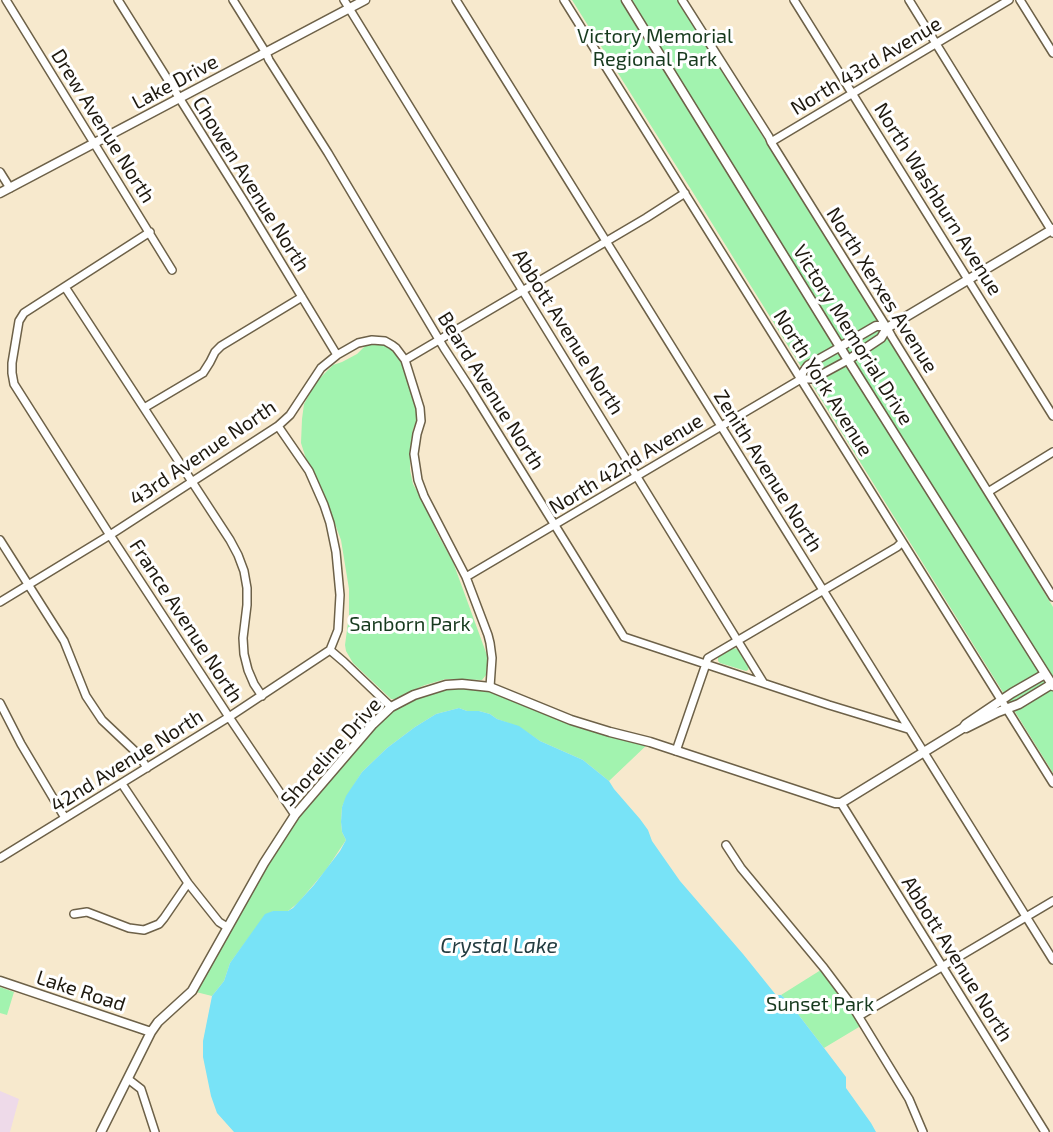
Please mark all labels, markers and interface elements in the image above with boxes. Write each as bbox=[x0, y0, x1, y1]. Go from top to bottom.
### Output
street label: North 43rd Avenue bbox=[786, 12, 946, 120]
park label: Victory Memorial Regional Park bbox=[577, 24, 733, 71]
street label: Drew Avenue North bbox=[46, 45, 160, 207]
street label: Lake Drive bbox=[128, 49, 222, 115]
street label: Chowen Avenue North bbox=[187, 92, 315, 276]
street label: North Washburn Avenue bbox=[869, 98, 1007, 300]
street label: North Xerxes Avenue bbox=[821, 203, 943, 377]
street label: Victory Memorial Drive bbox=[788, 240, 918, 430]
street label: Abbott Avenue North bbox=[507, 245, 629, 419]
street label: North York Avenue bbox=[768, 305, 878, 461]
street label: Beard Avenue North bbox=[433, 307, 549, 475]
street label: Zenith Avenue North bbox=[708, 386, 828, 556]
street label: 43rd Avenue North bbox=[125, 395, 281, 511]
street label: North 42nd Avenue bbox=[545, 409, 707, 519]
street label: France Avenue North bbox=[124, 535, 248, 707]
park label: Sanborn Park bbox=[349, 612, 471, 636]
street label: Shoreline Drive bbox=[276, 693, 386, 811]
street label: 42nd Avenue North bbox=[46, 704, 208, 818]
street label: Abbott Avenue North bbox=[896, 872, 1018, 1046]
water label: Crystal Lake bbox=[440, 933, 558, 959]
street label: Lake Road bbox=[33, 965, 129, 1017]
park label: Sunset Park bbox=[766, 992, 874, 1016]

